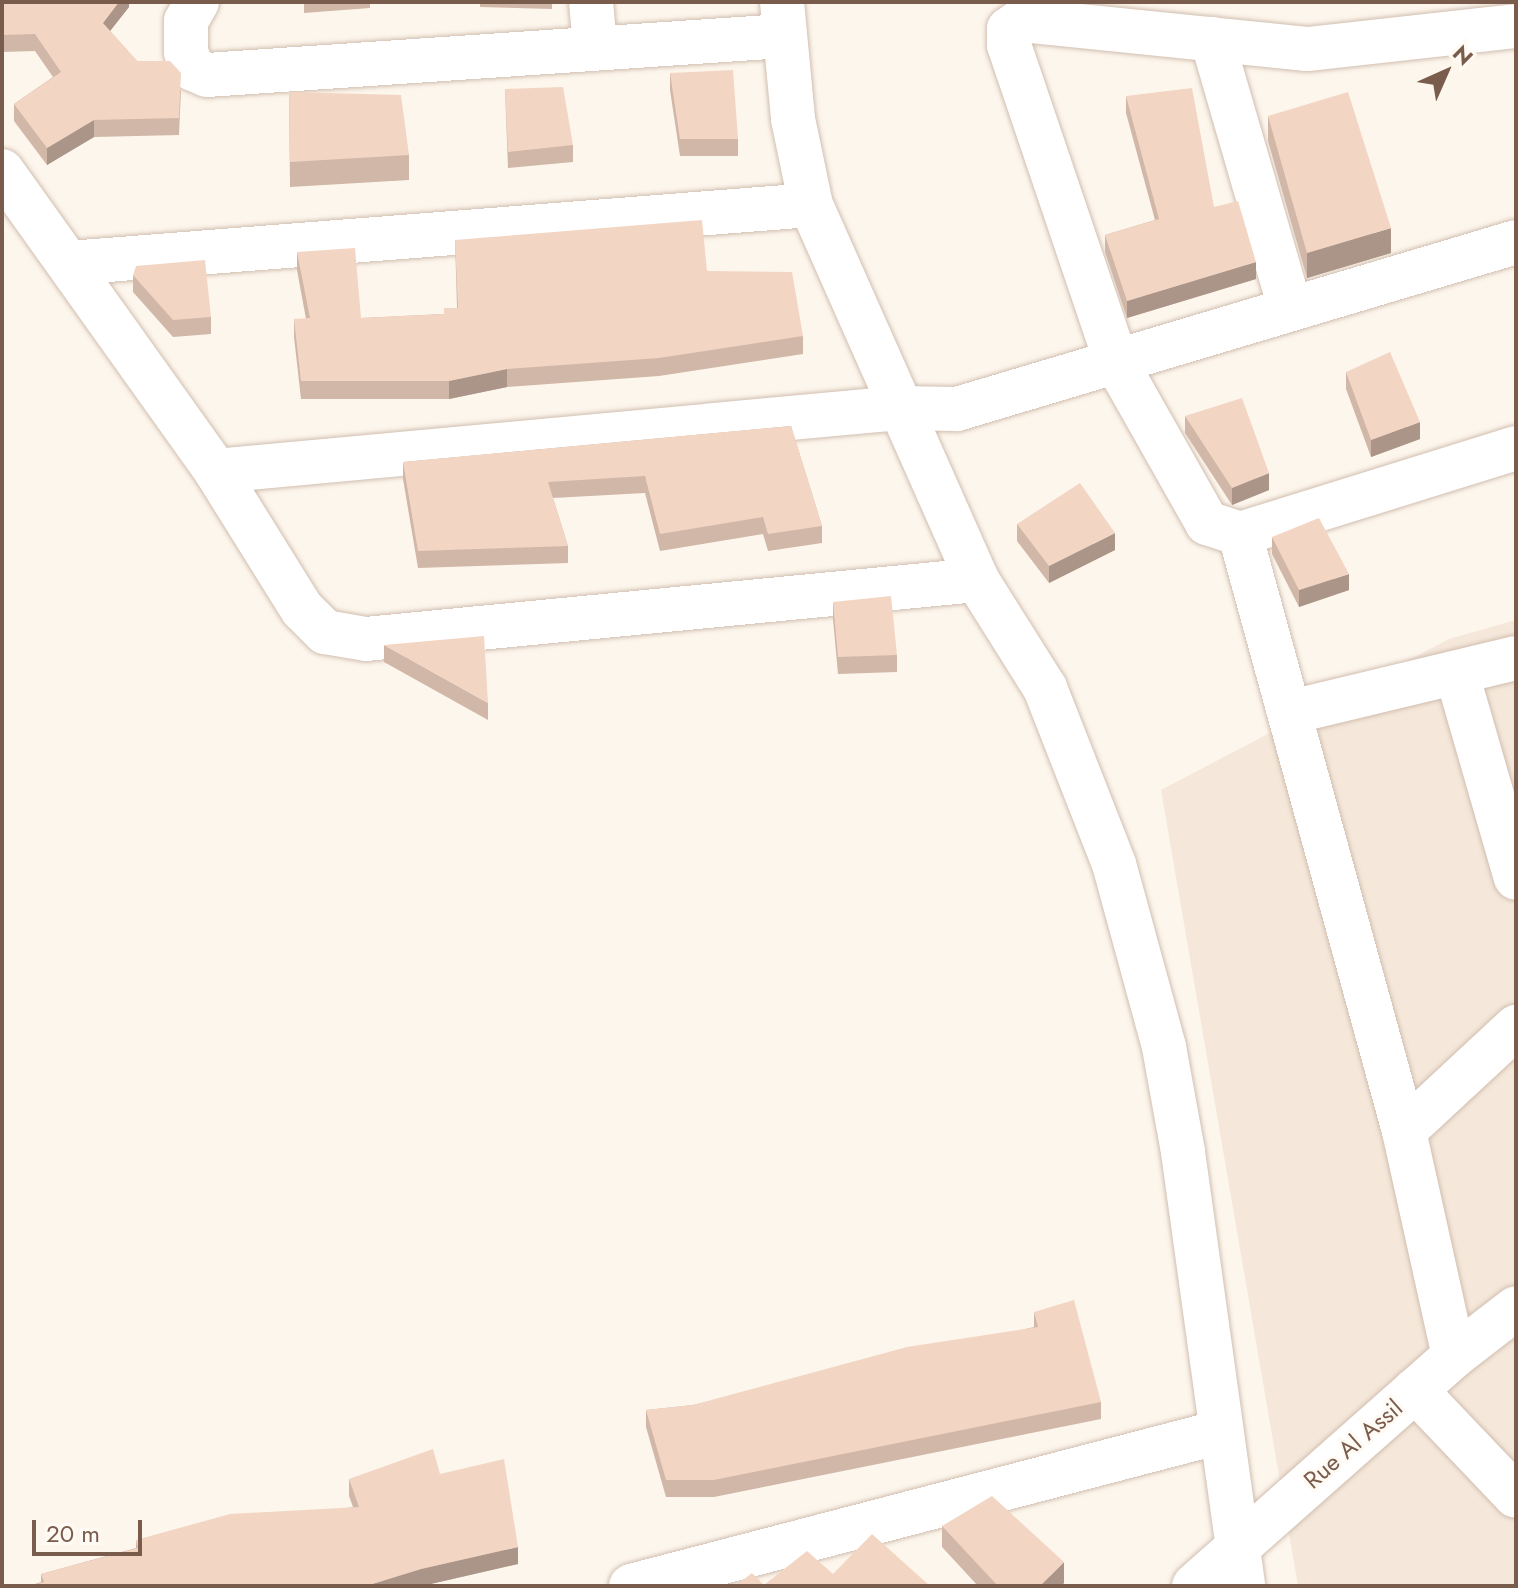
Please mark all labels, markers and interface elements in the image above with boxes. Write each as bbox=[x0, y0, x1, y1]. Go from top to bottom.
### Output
north arrow bbox=[1406, 32, 1486, 112]
text: N bbox=[1445, 38, 1480, 73]
street label: Rue Al Assil bbox=[1298, 1393, 1408, 1495]
scale bar bbox=[36, 1504, 146, 1554]
text: 20 m bbox=[46, 1516, 100, 1551]

